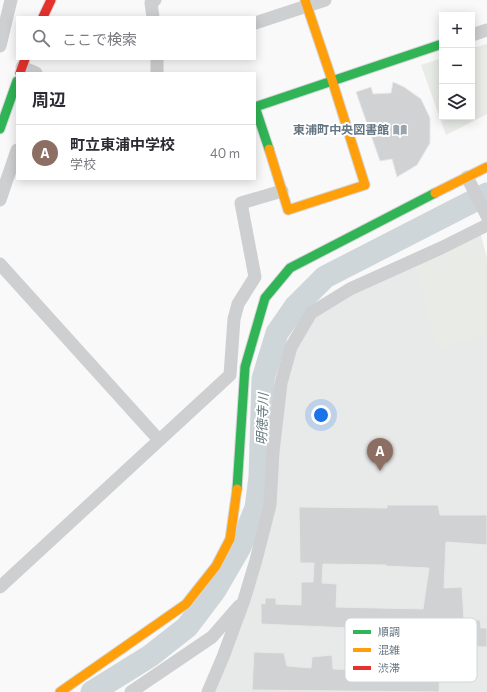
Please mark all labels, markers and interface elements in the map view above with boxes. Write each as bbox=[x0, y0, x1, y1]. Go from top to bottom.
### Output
map controls bbox=[439, 12, 475, 120]
button: + bbox=[439, 12, 475, 48]
search box bbox=[16, 16, 256, 60]
icon: search bbox=[30, 27, 52, 49]
text: ここで検索 bbox=[62, 30, 137, 48]
button: − bbox=[439, 48, 475, 84]
button: layers bbox=[439, 84, 475, 120]
text: 周辺 bbox=[32, 89, 66, 110]
place label: 東浦町中央図書館 bbox=[293, 122, 389, 136]
library icon: 東浦町中央図書館 bbox=[392, 122, 408, 138]
text: 町立東浦中学校 bbox=[70, 135, 175, 153]
text: A bbox=[40, 145, 50, 161]
text: 40 m bbox=[210, 145, 240, 161]
text: 学校 bbox=[70, 156, 96, 172]
water label: 明徳寺川 bbox=[253, 391, 271, 445]
your location bbox=[311, 405, 331, 425]
pin: A bbox=[367, 438, 393, 471]
legend bbox=[345, 618, 477, 682]
text: 順調 bbox=[378, 625, 400, 638]
text: 混雑 bbox=[378, 643, 400, 656]
text: 渋滞 bbox=[378, 661, 400, 674]

